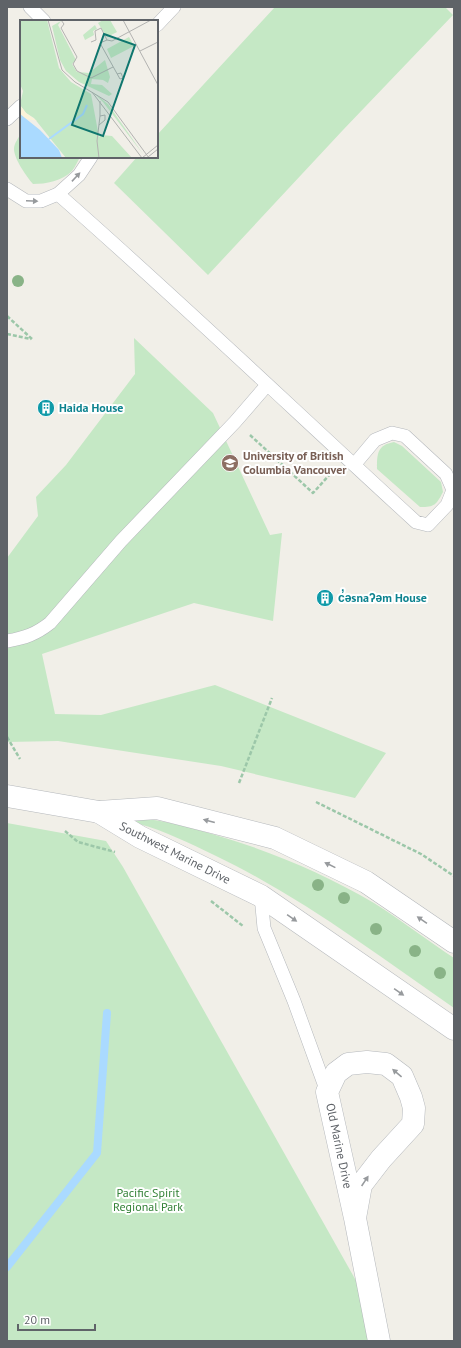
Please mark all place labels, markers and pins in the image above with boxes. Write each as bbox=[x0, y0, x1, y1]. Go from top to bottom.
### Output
building icon: Haida House bbox=[36, 398, 56, 418]
place label: Haida House bbox=[59, 400, 123, 415]
place label: University of British Columbia Vancouver bbox=[243, 448, 347, 477]
school or university icon: University of British Columbia Vancouver bbox=[220, 453, 240, 473]
building icon: c̓əsnaʔəm House bbox=[315, 588, 335, 608]
place label: c̓əsnaʔəm House bbox=[338, 589, 427, 605]

